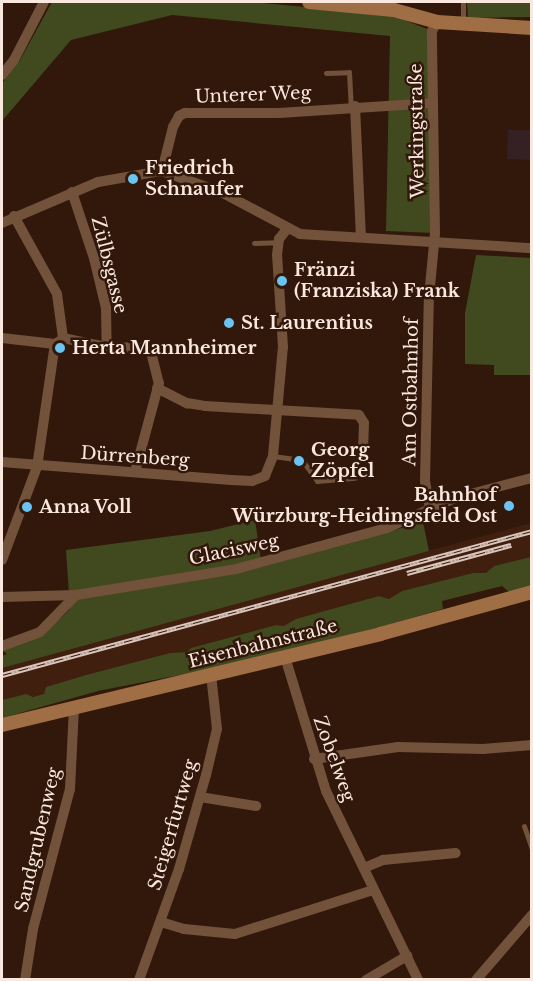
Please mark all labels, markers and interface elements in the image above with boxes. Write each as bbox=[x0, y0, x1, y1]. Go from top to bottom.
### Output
street label: Werkingstraße bbox=[405, 63, 429, 199]
street label: Unterer Weg bbox=[194, 82, 312, 108]
place label: Friedrich Schnaufer bbox=[145, 158, 243, 201]
marker: Friedrich Schnaufer bbox=[126, 172, 140, 186]
street label: Zülbsgasse bbox=[87, 214, 131, 316]
place label: Fränzi (Franziska) Frank bbox=[294, 260, 460, 302]
marker: Fränzi (Franziska) Frank bbox=[275, 274, 289, 288]
place label: St. Laurentius bbox=[241, 312, 373, 334]
marker: St. Laurentius bbox=[222, 316, 236, 330]
street label: Am Ostbahnhof bbox=[399, 318, 423, 466]
place label: Herta Mannheimer bbox=[72, 337, 256, 359]
marker: Herta Mannheimer bbox=[53, 341, 67, 355]
place label: Georg Zöpfel bbox=[311, 440, 374, 482]
street label: Dürrenberg bbox=[80, 442, 190, 472]
marker: Georg Zöpfel bbox=[292, 454, 306, 468]
place label: Bahnhof Würzburg-Heidingsfeld Ost bbox=[232, 485, 497, 528]
place label: Anna Voll bbox=[39, 496, 132, 518]
marker: Bahnhof Würzburg-Heidingsfeld Ost bbox=[502, 499, 516, 513]
marker: Anna Voll bbox=[20, 500, 34, 514]
street label: Glacisweg bbox=[187, 530, 281, 570]
street label: Eisenbahnstraße bbox=[186, 615, 340, 673]
street label: Zobelweg bbox=[309, 713, 359, 805]
street label: Steigerfurtweg bbox=[144, 757, 202, 893]
street label: Sandgrubenweg bbox=[11, 766, 65, 914]

